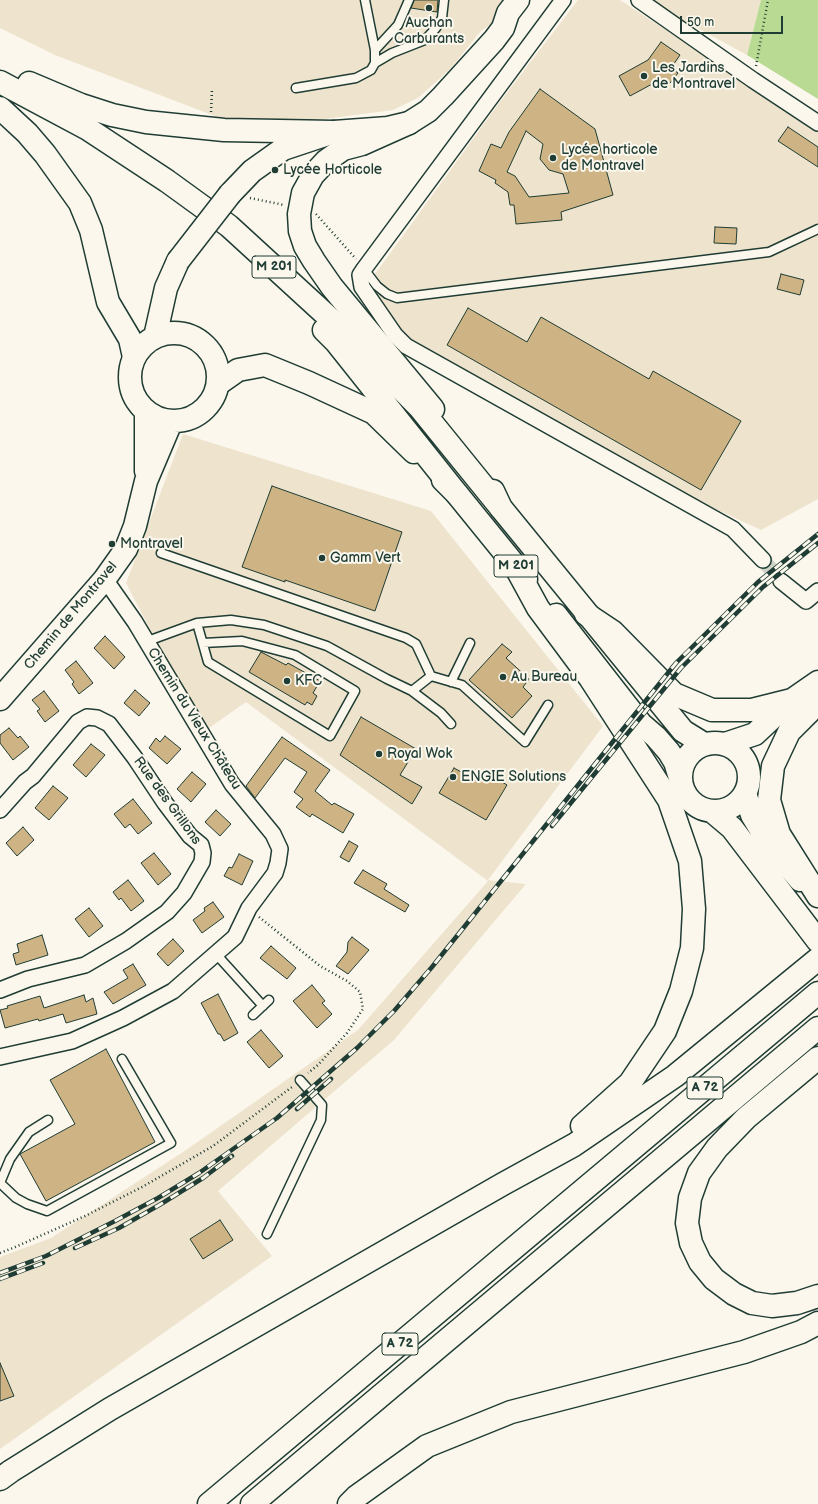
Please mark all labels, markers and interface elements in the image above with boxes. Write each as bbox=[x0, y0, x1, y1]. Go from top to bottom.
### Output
marker: Auchan Carburants bbox=[424, 3, 434, 13]
scale bar bbox=[682, 8, 785, 34]
place label: Auchan Carburants bbox=[394, 15, 464, 48]
text: 50 m bbox=[687, 15, 714, 30]
place label: Les Jardins de Montravel bbox=[652, 60, 735, 92]
marker: Les Jardins de Montravel bbox=[639, 71, 649, 81]
place label: Lycée horticole de Montravel bbox=[561, 142, 658, 174]
marker: Lycée horticole de Montravel bbox=[548, 153, 558, 163]
place label: Lycée Horticole bbox=[283, 162, 382, 178]
marker: Lycée Horticole bbox=[270, 165, 280, 175]
road number: M 201 bbox=[252, 256, 296, 278]
place label: Montravel bbox=[120, 536, 183, 552]
marker: Montravel bbox=[107, 539, 117, 549]
place label: Gamm Vert bbox=[330, 550, 401, 566]
marker: Gamm Vert bbox=[317, 553, 327, 563]
road number: M 201 bbox=[494, 555, 538, 577]
street label: Chemin de Montravel bbox=[21, 559, 121, 673]
street label: Chemin du Vieux Château bbox=[143, 645, 245, 793]
place label: Au Bureau bbox=[511, 669, 577, 685]
marker: Au Bureau bbox=[498, 672, 508, 682]
place label: KFC bbox=[295, 673, 322, 689]
marker: KFC bbox=[282, 676, 292, 686]
place label: Royal Wok bbox=[387, 746, 452, 762]
marker: Royal Wok bbox=[374, 749, 384, 759]
street label: Rue des Grillons bbox=[129, 754, 205, 848]
place label: ENGIE Solutions bbox=[461, 769, 566, 785]
marker: ENGIE Solutions bbox=[448, 772, 458, 782]
road number: A 72 bbox=[687, 1077, 723, 1099]
road number: A 72 bbox=[382, 1333, 418, 1355]

